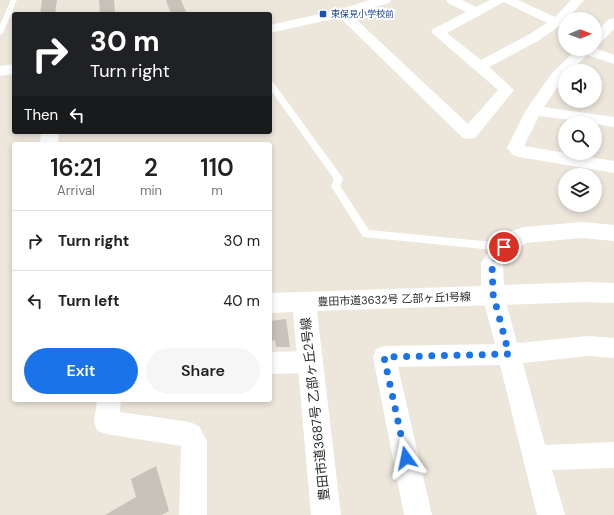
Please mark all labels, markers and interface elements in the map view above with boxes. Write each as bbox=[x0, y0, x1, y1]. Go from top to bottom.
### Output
place label: 東保見小学校前 bbox=[331, 8, 394, 20]
marker: 東保見小学校前 bbox=[318, 9, 328, 19]
north arrow bbox=[558, 12, 602, 56]
map controls bbox=[558, 12, 602, 212]
text: 30 m bbox=[90, 23, 160, 60]
icon: right bbox=[24, 28, 76, 80]
text: Turn right bbox=[90, 59, 170, 83]
button: sound bbox=[558, 64, 602, 108]
icon: left bbox=[66, 104, 88, 126]
text: Then bbox=[24, 105, 58, 125]
button: search bbox=[558, 116, 602, 160]
text: 16:21 bbox=[50, 152, 102, 183]
text: 2 bbox=[144, 152, 158, 183]
text: 110 bbox=[200, 152, 234, 183]
button: layers bbox=[558, 168, 602, 212]
text: Arrival bbox=[57, 182, 95, 199]
text: min bbox=[140, 182, 162, 199]
text: m bbox=[211, 182, 223, 199]
icon: right bbox=[24, 230, 46, 252]
pin bbox=[487, 230, 521, 264]
text: Turn right bbox=[58, 231, 129, 251]
text: 30 m bbox=[224, 231, 260, 251]
icon: arrive bbox=[493, 236, 515, 258]
street label: 豊田市道3632号 乙部ヶ丘1号線 bbox=[317, 289, 471, 309]
icon: left bbox=[24, 290, 46, 312]
text: Turn left bbox=[58, 291, 119, 311]
text: 40 m bbox=[223, 291, 260, 311]
street label: 豊田市道3687号 乙部ヶ丘2号線 bbox=[297, 316, 333, 502]
button: Exit bbox=[24, 348, 138, 394]
button: Share bbox=[146, 348, 260, 394]
position arrow bbox=[385, 437, 427, 479]

